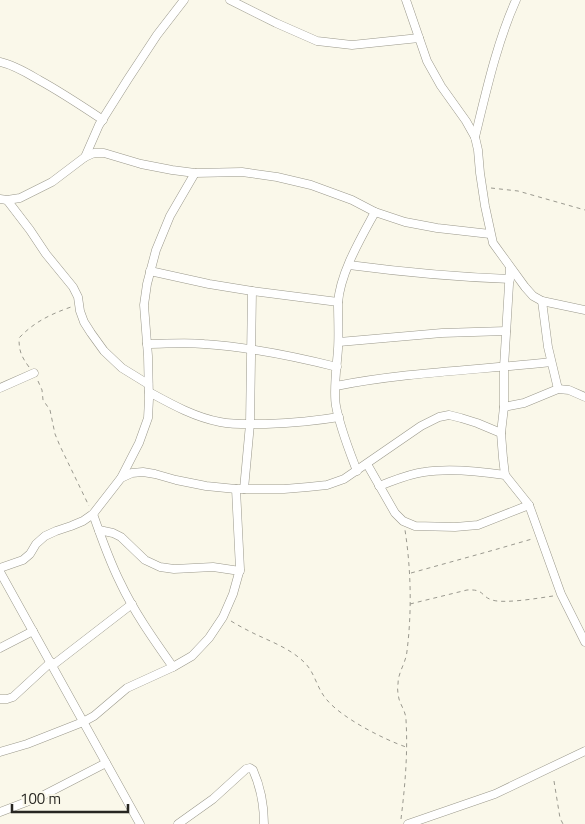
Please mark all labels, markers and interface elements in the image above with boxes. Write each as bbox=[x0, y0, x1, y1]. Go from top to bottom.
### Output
scale bar bbox=[12, 782, 129, 814]
text: 100 m bbox=[20, 787, 61, 810]

